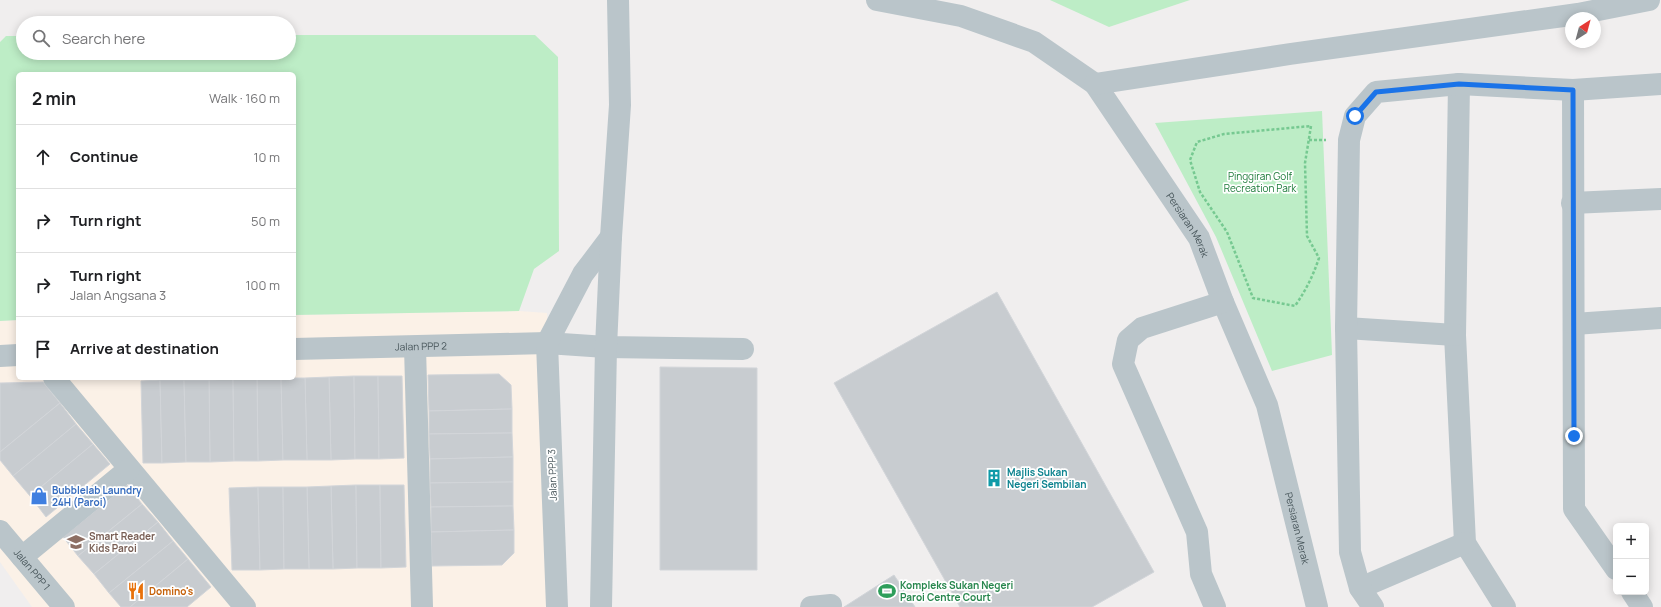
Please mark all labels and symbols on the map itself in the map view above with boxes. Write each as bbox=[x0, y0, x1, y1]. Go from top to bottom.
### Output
north arrow bbox=[1565, 12, 1601, 48]
route start bbox=[1346, 107, 1364, 125]
park label: Pinggiran Golf Recreation Park bbox=[1224, 169, 1297, 195]
street label: Persiaran Merak bbox=[1163, 190, 1213, 260]
street label: Jalan PPP 2 bbox=[395, 338, 447, 354]
route end bbox=[1565, 427, 1583, 445]
street label: Jalan PPP 3 bbox=[544, 449, 560, 501]
place label: Majlis Sukan Negeri Sembilan bbox=[1007, 465, 1086, 491]
building icon: Majlis Sukan Negeri Sembilan bbox=[984, 468, 1004, 488]
place label: Bubblelab Laundry 24H (Paroi) bbox=[52, 483, 142, 509]
shop icon: Bubblelab Laundry 24H (Paroi) bbox=[29, 486, 49, 506]
street label: Persiaran Merak bbox=[1282, 491, 1313, 566]
place label: Smart Reader Kids Paroi bbox=[89, 529, 155, 555]
school or university icon: Smart Reader Kids Paroi bbox=[66, 532, 86, 552]
street label: Jalan PPP 1 bbox=[11, 546, 54, 593]
place label: Kompleks Sukan Negeri Paroi Centre Court bbox=[900, 578, 1013, 604]
restaurant icon: Domino's bbox=[126, 581, 146, 601]
sports icon: Kompleks Sukan Negeri Paroi Centre Court bbox=[877, 581, 897, 601]
place label: Domino's bbox=[149, 584, 194, 598]

